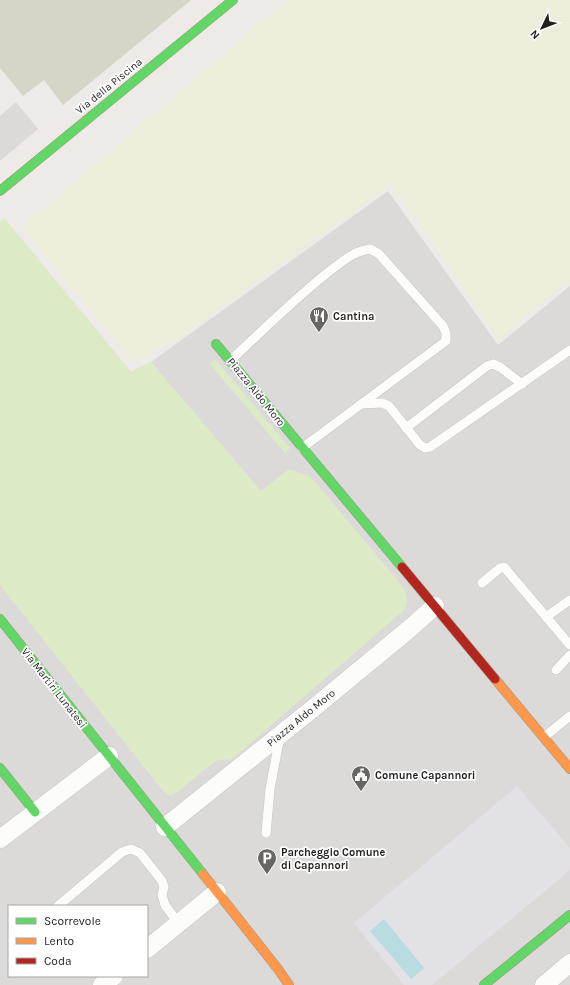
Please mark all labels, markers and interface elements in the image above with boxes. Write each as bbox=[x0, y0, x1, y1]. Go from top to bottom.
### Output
north arrow bbox=[522, 8, 562, 48]
text: N bbox=[528, 27, 542, 42]
street label: Via della Piscina bbox=[73, 55, 145, 117]
restaurant icon: Cantina bbox=[308, 305, 330, 333]
place label: Cantina bbox=[333, 310, 375, 323]
street label: Piazza Aldo Moro bbox=[224, 355, 288, 429]
street label: Via Martiri Lunatesi bbox=[19, 645, 89, 731]
street label: Piazza Aldo Moro bbox=[264, 686, 338, 750]
public building icon: Comune Capannori bbox=[350, 764, 372, 792]
place label: Comune Capannori bbox=[375, 769, 475, 782]
place label: Parcheggio Comune di Capannori bbox=[281, 846, 385, 872]
parking icon: Parcheggio Comune di Capannori bbox=[256, 847, 278, 875]
legend bbox=[8, 905, 148, 977]
text: Scorrevole bbox=[44, 914, 101, 928]
text: Lento bbox=[44, 934, 74, 948]
text: Coda bbox=[44, 954, 72, 968]

